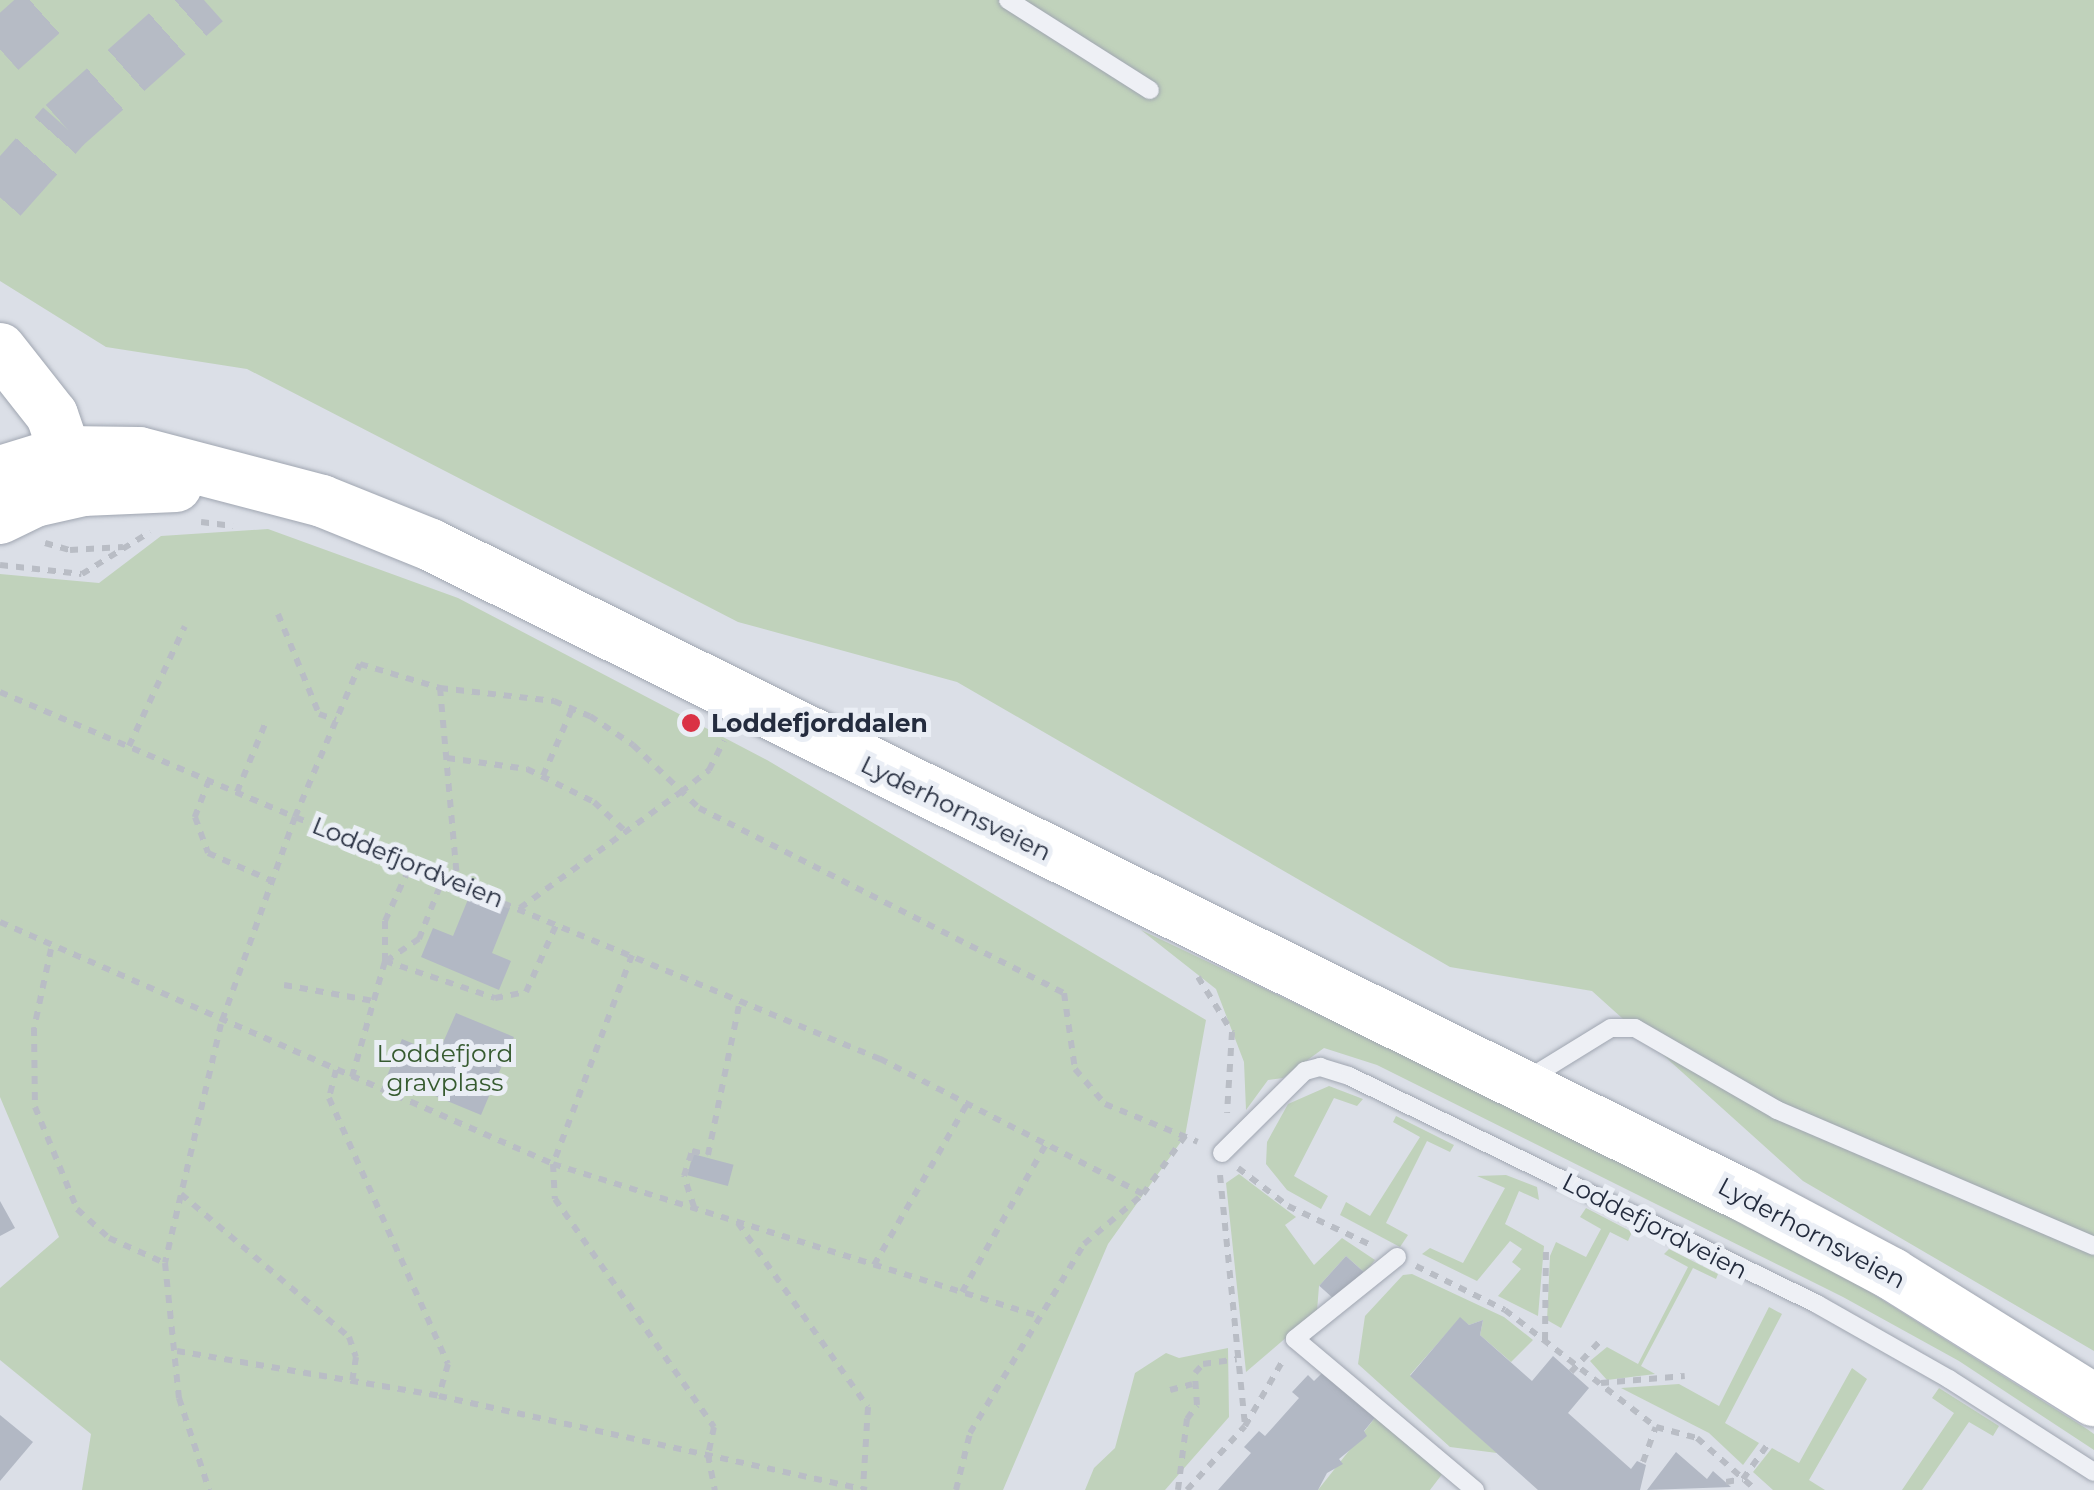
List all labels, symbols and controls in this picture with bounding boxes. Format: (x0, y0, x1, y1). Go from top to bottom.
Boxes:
place label: Loddefjorddalen (711, 708, 928, 738)
marker: Loddefjorddalen (680, 712, 702, 734)
street label: Lyderhornsveien (856, 749, 1056, 867)
street label: Loddefjordveien (308, 810, 508, 914)
park label: Loddefjord gravplass (377, 1039, 513, 1098)
street label: Loddefjordveien (1557, 1166, 1753, 1286)
street label: Lyderhornsveien (1713, 1171, 1911, 1295)

